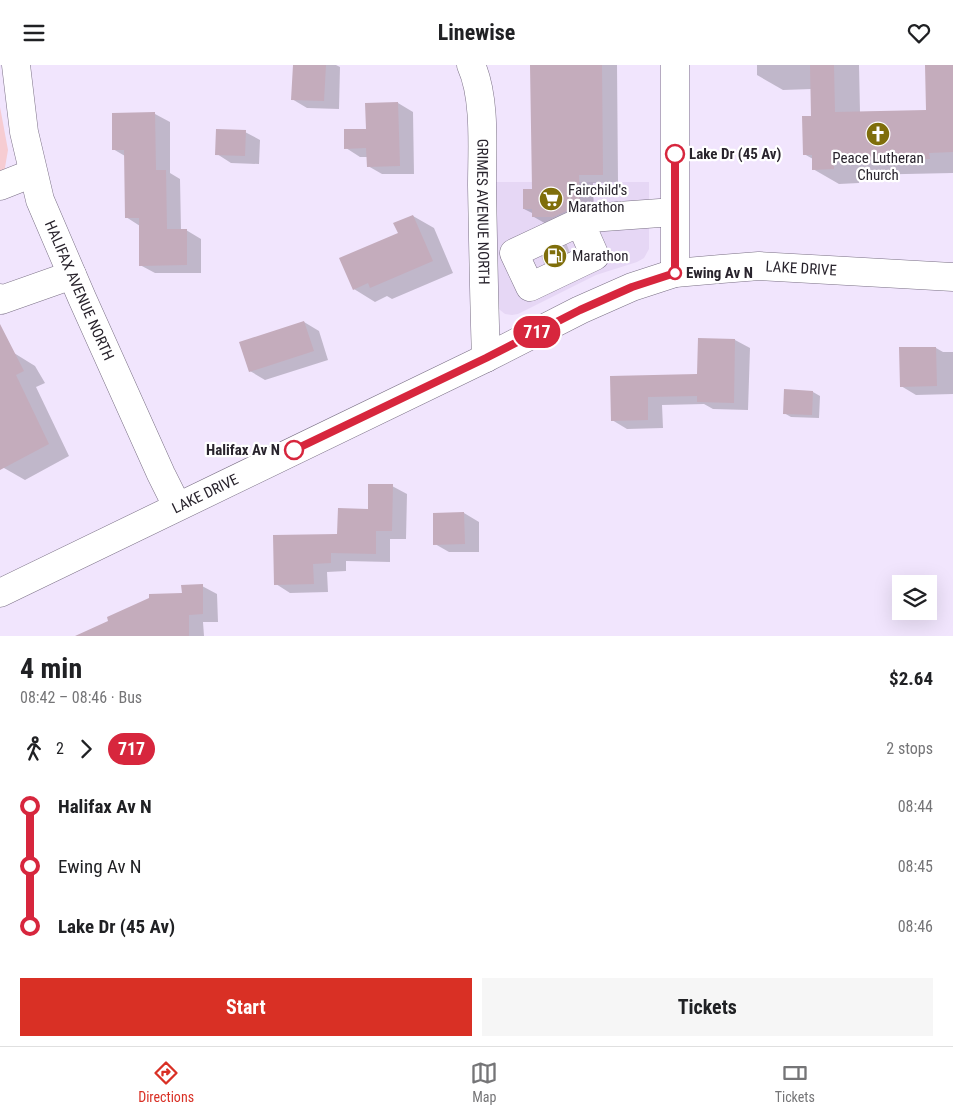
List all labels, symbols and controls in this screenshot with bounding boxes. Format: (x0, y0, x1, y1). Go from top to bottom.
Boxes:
icon: menu (20, 19, 48, 47)
icon: heart (905, 19, 933, 47)
text: Linewise (438, 20, 515, 45)
church icon: Peace Lutheran Church (865, 121, 891, 147)
street label: GRIMES AVENUE NORTH (473, 139, 493, 285)
marker: Lake Dr (45 Av) (665, 144, 685, 164)
place label: Lake Dr (45 Av) (689, 145, 782, 163)
place label: Peace Lutheran Church (832, 149, 924, 184)
place label: Fairchild's Marathon (568, 181, 628, 216)
supermarket icon: Fairchild's Marathon (538, 186, 564, 212)
street label: HALIFAX AVENUE NORTH (41, 218, 118, 363)
fuel station icon: Marathon (542, 243, 568, 269)
place label: Marathon (572, 247, 628, 265)
street label: LAKE DRIVE (765, 257, 837, 279)
place label: Ewing Av N (686, 264, 753, 282)
marker: Ewing Av N (668, 266, 682, 280)
line badge: 717 (508, 316, 566, 348)
text: 717 (523, 321, 551, 342)
marker: Halifax Av N (284, 440, 304, 460)
place label: Halifax Av N (206, 441, 280, 459)
street label: LAKE DRIVE (169, 470, 241, 517)
map controls (892, 575, 937, 620)
button: layers (892, 575, 937, 620)
text: 4 min (20, 652, 82, 685)
text: $2.64 (889, 667, 933, 690)
text: 08:42 – 08:46 · Bus (20, 688, 142, 707)
icon: walk (20, 735, 48, 763)
icon: forward (72, 735, 100, 763)
text: 717 (118, 738, 145, 759)
text: 2 (56, 739, 64, 758)
text: 2 stops (886, 739, 933, 758)
text: Halifax Av N (58, 795, 152, 818)
text: 08:44 (898, 797, 933, 816)
text: Ewing Av N (58, 855, 142, 878)
text: 08:45 (898, 857, 933, 876)
text: Lake Dr (45 Av) (58, 915, 175, 938)
text: 08:46 (898, 917, 933, 936)
button: Start (20, 978, 472, 1036)
button: Tickets (482, 978, 933, 1036)
tab: Directions (138, 1059, 194, 1105)
tab: Map (470, 1059, 498, 1105)
tab: Tickets (775, 1059, 815, 1105)

